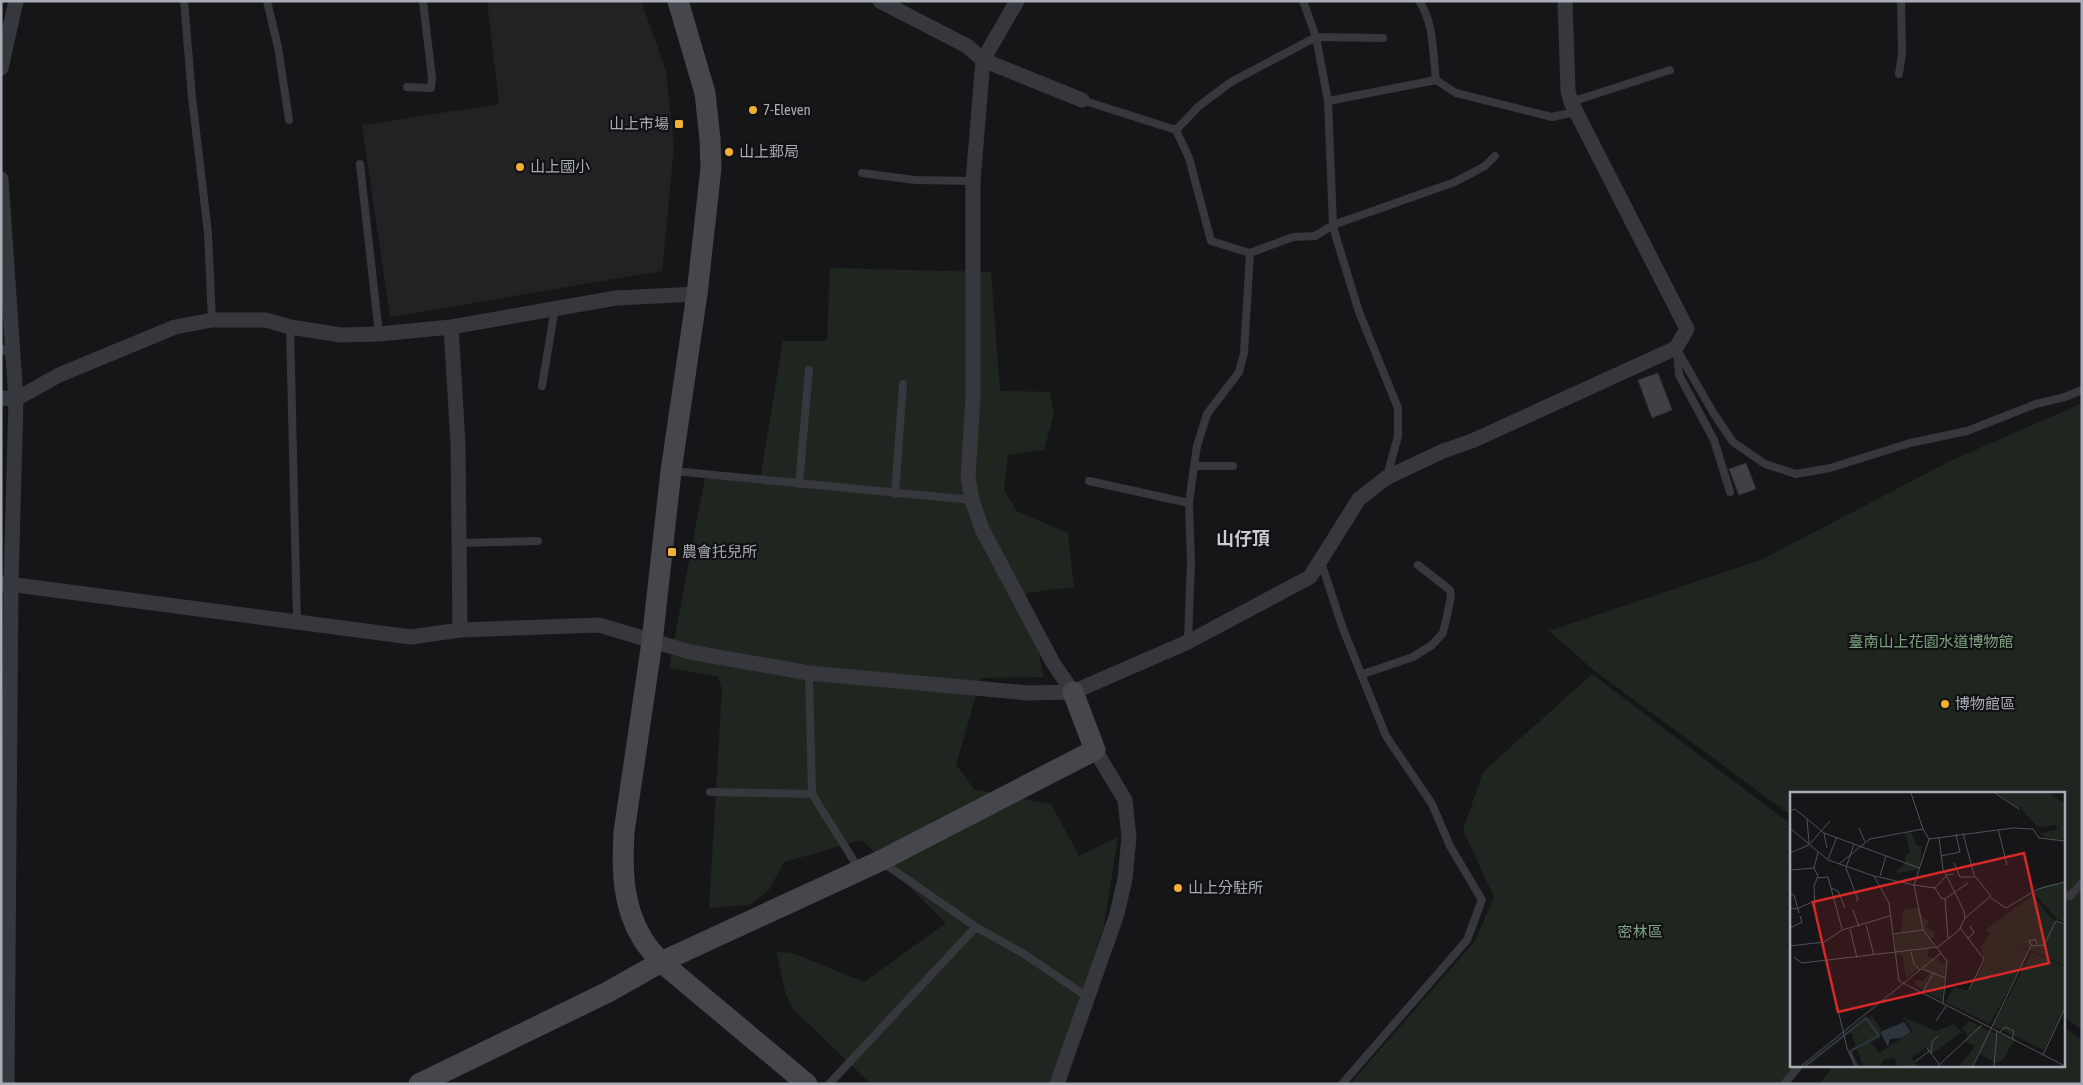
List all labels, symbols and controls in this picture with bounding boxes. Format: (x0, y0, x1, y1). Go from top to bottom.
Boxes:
place label: 7-Eleven (763, 101, 811, 118)
marker: 7-Eleven (747, 104, 759, 116)
place label: 山上市場 (609, 115, 669, 132)
marker: 山上市場 (673, 118, 685, 130)
place label: 山上郵局 (739, 143, 799, 160)
marker: 山上郵局 (723, 146, 735, 158)
place label: 山上國小 (530, 158, 590, 175)
marker: 山上國小 (514, 161, 526, 173)
district label: 山仔頂 (1216, 528, 1270, 549)
place label: 農會托兒所 (682, 543, 757, 560)
marker: 農會托兒所 (666, 546, 678, 558)
park label: 臺南山上花園水道博物館 (1848, 633, 2014, 650)
place label: 博物館區 (1955, 695, 2015, 712)
marker: 博物館區 (1939, 698, 1951, 710)
inset map (1790, 792, 2066, 1068)
place label: 山上分駐所 (1188, 879, 1263, 896)
marker: 山上分駐所 (1172, 882, 1184, 894)
park label: 密林區 (1617, 923, 1663, 940)

